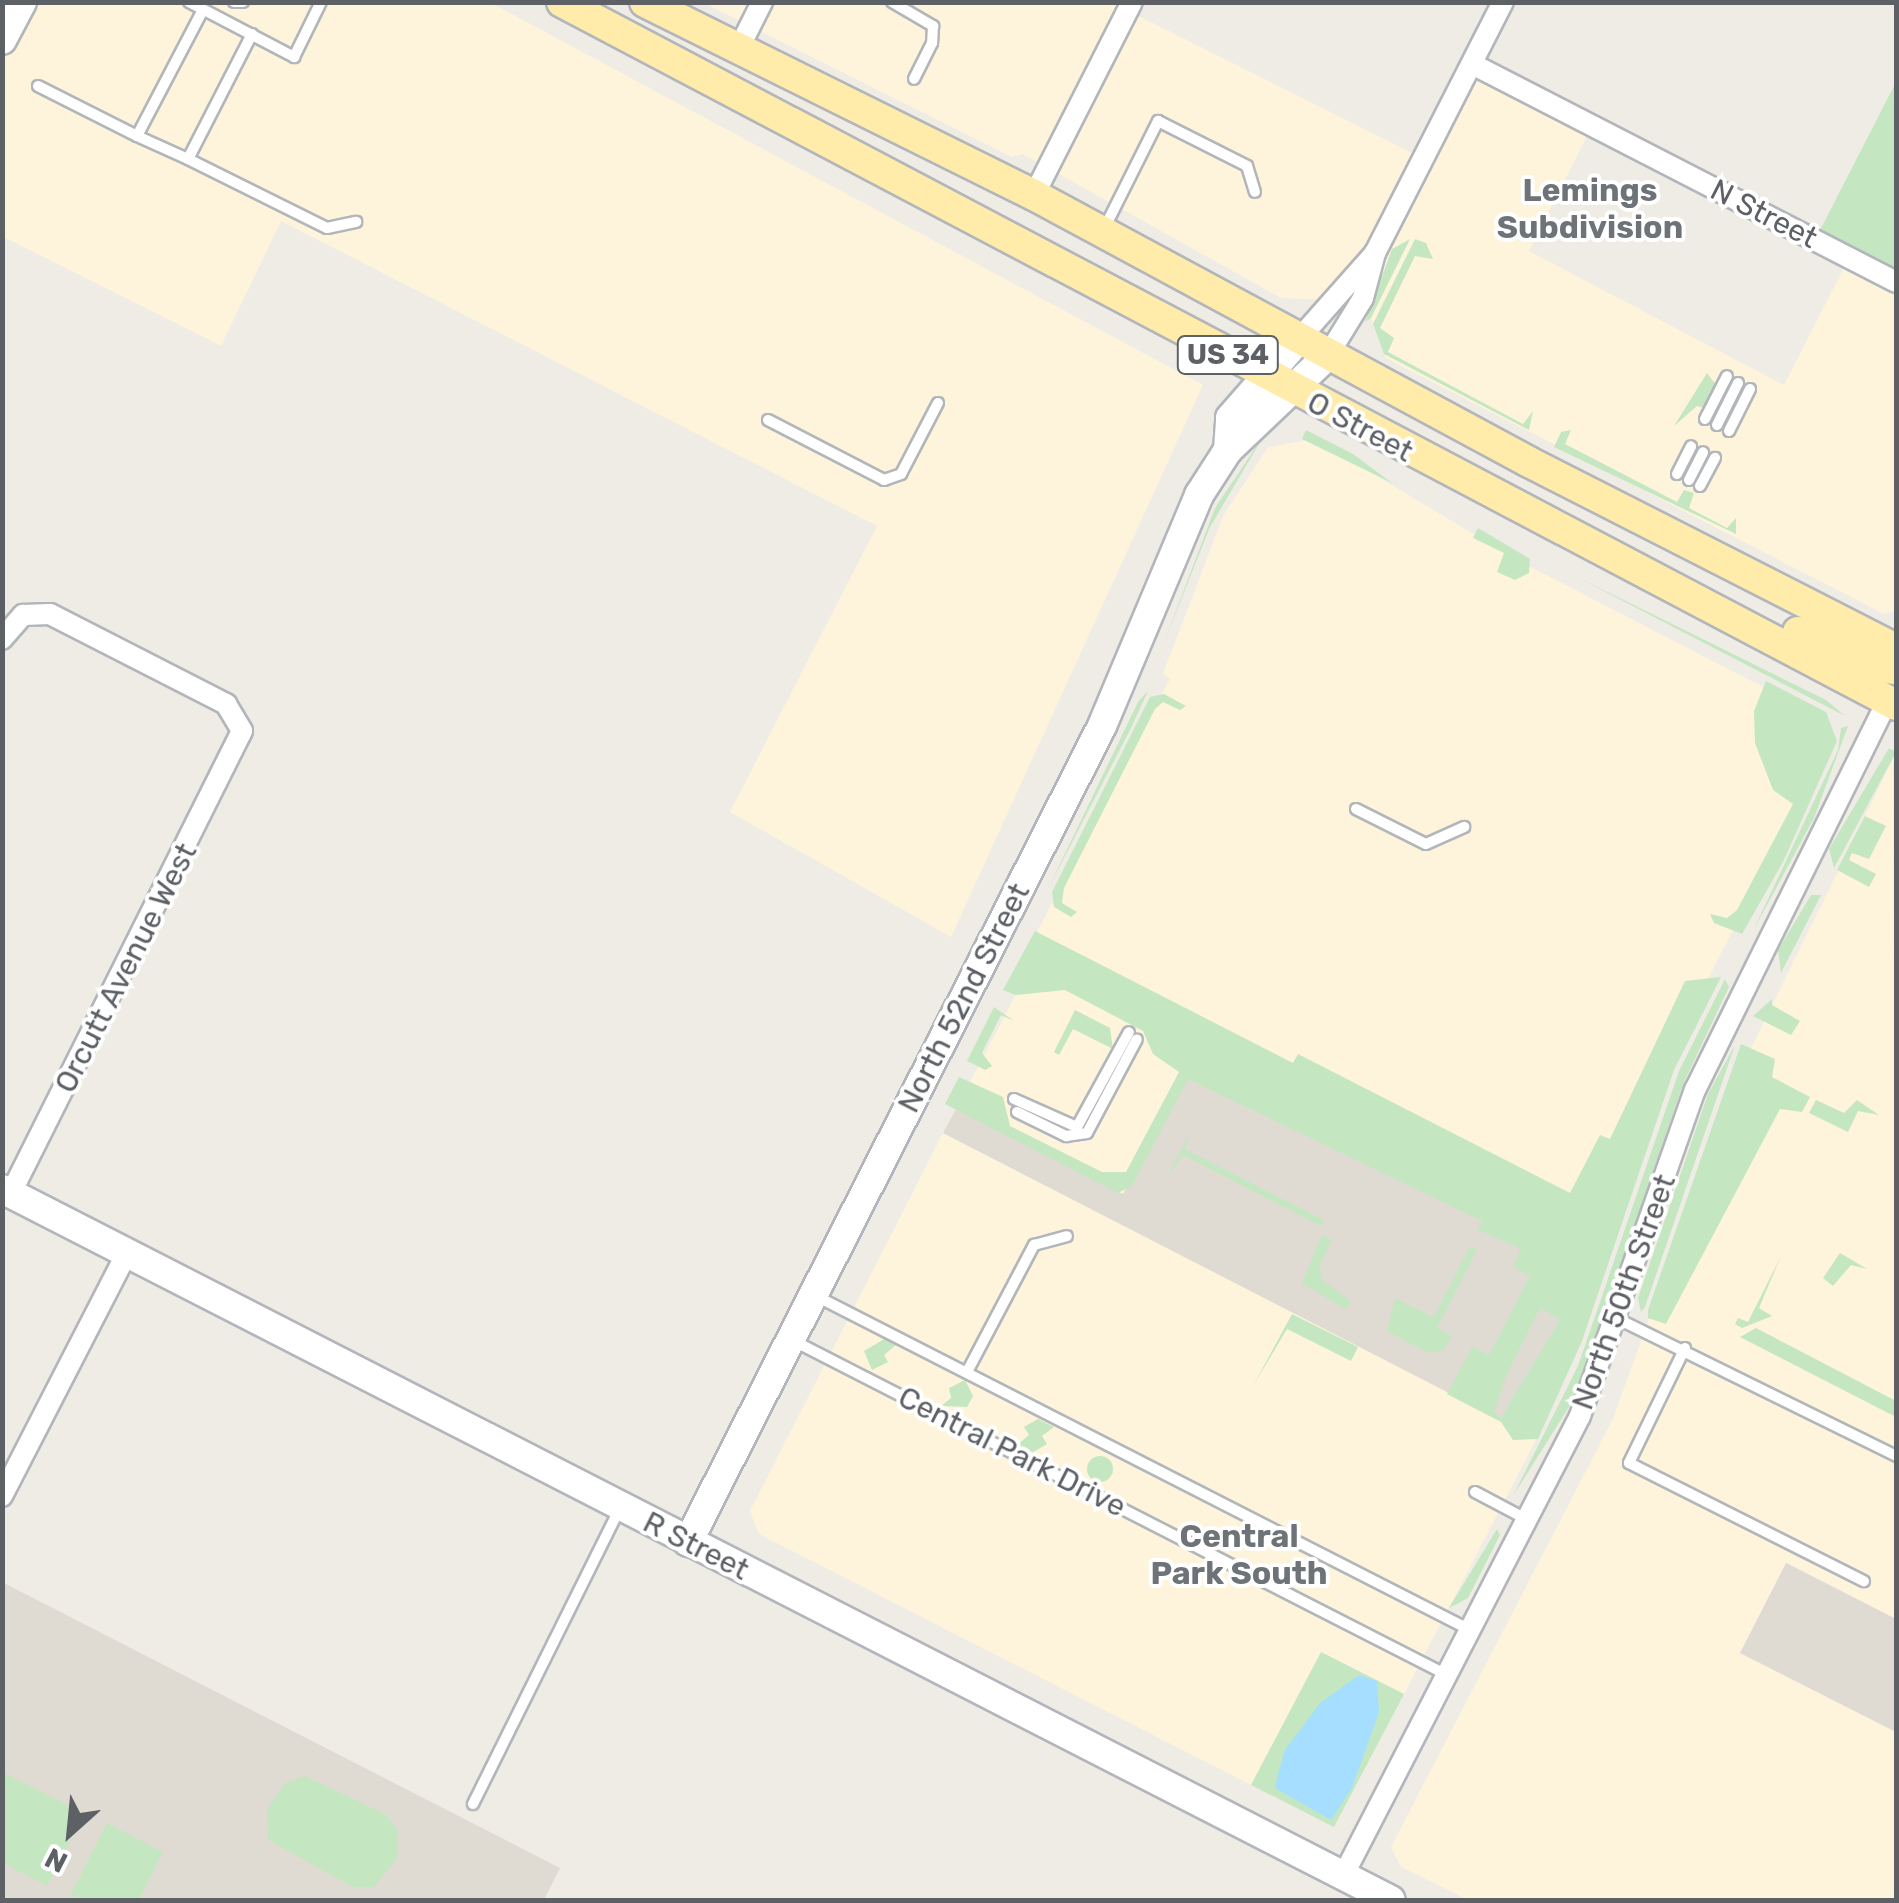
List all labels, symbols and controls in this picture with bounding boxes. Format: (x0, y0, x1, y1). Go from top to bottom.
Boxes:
district label: Lemings Subdivision (1497, 172, 1683, 247)
street label: N Street (1705, 172, 1823, 256)
road number: US 34 (1176, 332, 1280, 378)
street label: O Street (1301, 384, 1419, 470)
street label: Orcutt Avenue West (47, 837, 205, 1099)
street label: North 52nd Street (891, 877, 1037, 1119)
street label: North 50th Street (1565, 1169, 1683, 1415)
street label: Central Park Drive (892, 1379, 1132, 1525)
street label: R Street (637, 1504, 755, 1588)
district label: Central Park South (1150, 1518, 1328, 1593)
north arrow (20, 1783, 120, 1883)
text: N (40, 1841, 73, 1879)

